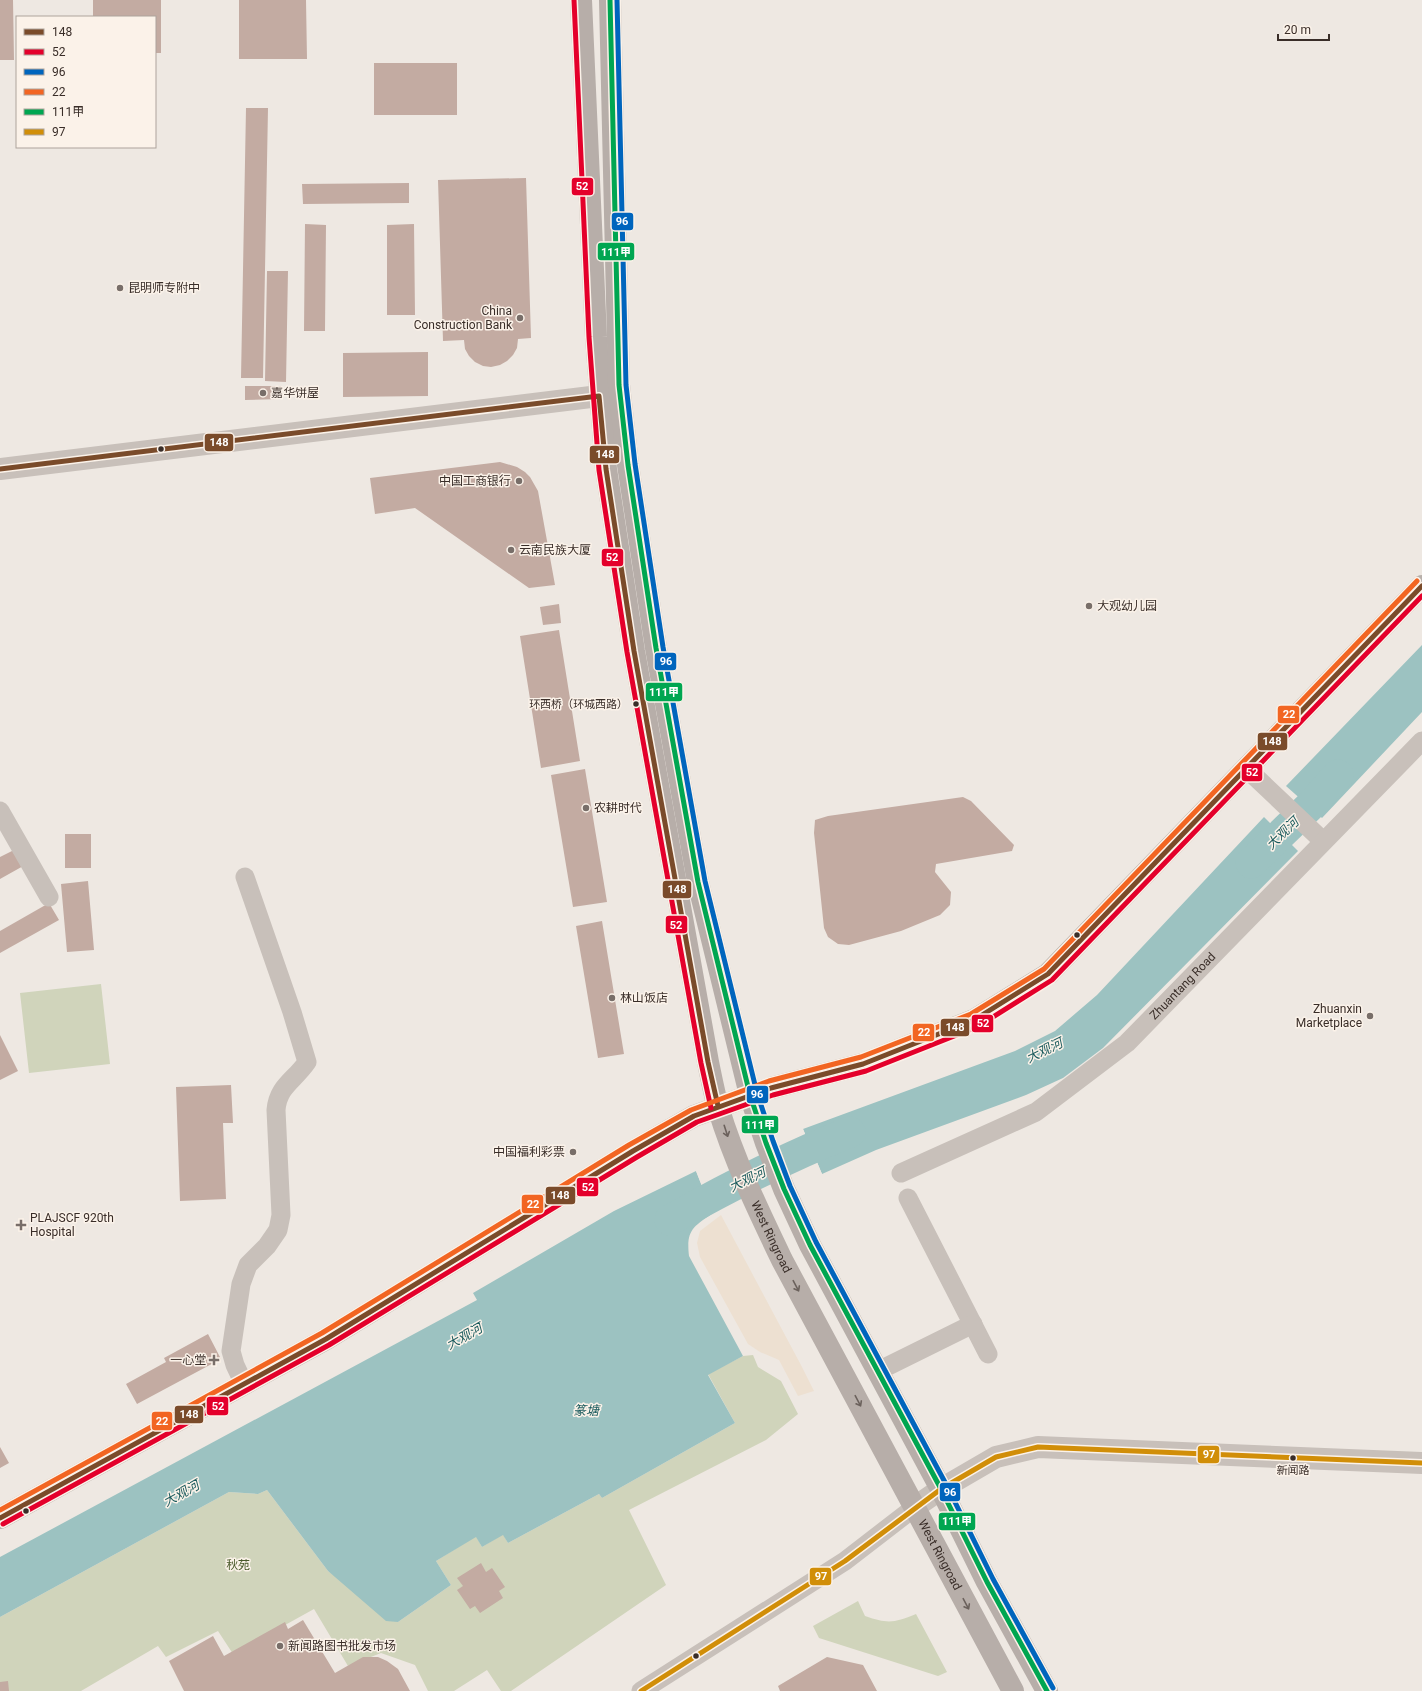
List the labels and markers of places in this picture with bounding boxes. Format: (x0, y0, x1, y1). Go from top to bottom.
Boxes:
place label: 昆明师专附中 (128, 281, 200, 295)
marker: 昆明师专附中 (115, 283, 125, 293)
place label: China Construction Bank (414, 304, 513, 332)
marker: China Construction Bank (515, 313, 525, 323)
place label: 嘉华饼屋 (271, 386, 319, 400)
marker: 嘉华饼屋 (258, 388, 268, 398)
unlabelled marker (156, 444, 166, 454)
place label: 中国工商银行 (439, 474, 511, 488)
marker: 中国工商银行 (514, 476, 524, 486)
place label: 云南民族大厦 (519, 543, 591, 557)
marker: 云南民族大厦 (506, 545, 516, 555)
place label: 大观幼儿园 (1097, 599, 1157, 613)
marker: 大观幼儿园 (1084, 601, 1094, 611)
place label: 环西桥（环城西路） (529, 698, 628, 711)
marker: 环西桥（环城西路） (631, 699, 641, 709)
place label: 农耕时代 (594, 801, 642, 815)
marker: 农耕时代 (581, 803, 591, 813)
unlabelled marker (1072, 930, 1082, 940)
place label: 林山饭店 (620, 991, 668, 1005)
marker: 林山饭店 (607, 993, 617, 1003)
place label: Zhuanxin Marketplace (1296, 1002, 1362, 1030)
marker: Zhuanxin Marketplace (1365, 1011, 1375, 1021)
place label: 中国福利彩票 (493, 1145, 565, 1159)
marker: 中国福利彩票 (568, 1147, 578, 1157)
place label: PLAJSCF 920th Hospital (30, 1211, 114, 1239)
marker: PLAJSCF 920th Hospital (15, 1219, 27, 1231)
place label: 一心堂 (170, 1353, 206, 1367)
marker: 一心堂 (209, 1355, 219, 1365)
marker: 新闻路 (1288, 1453, 1298, 1463)
place label: 新闻路 (1277, 1464, 1310, 1477)
unlabelled marker (21, 1506, 31, 1516)
place label: 新闻路图书批发市场 (288, 1639, 396, 1653)
marker: 新闻路图书批发市场 (275, 1641, 285, 1651)
unlabelled marker (691, 1651, 701, 1661)

